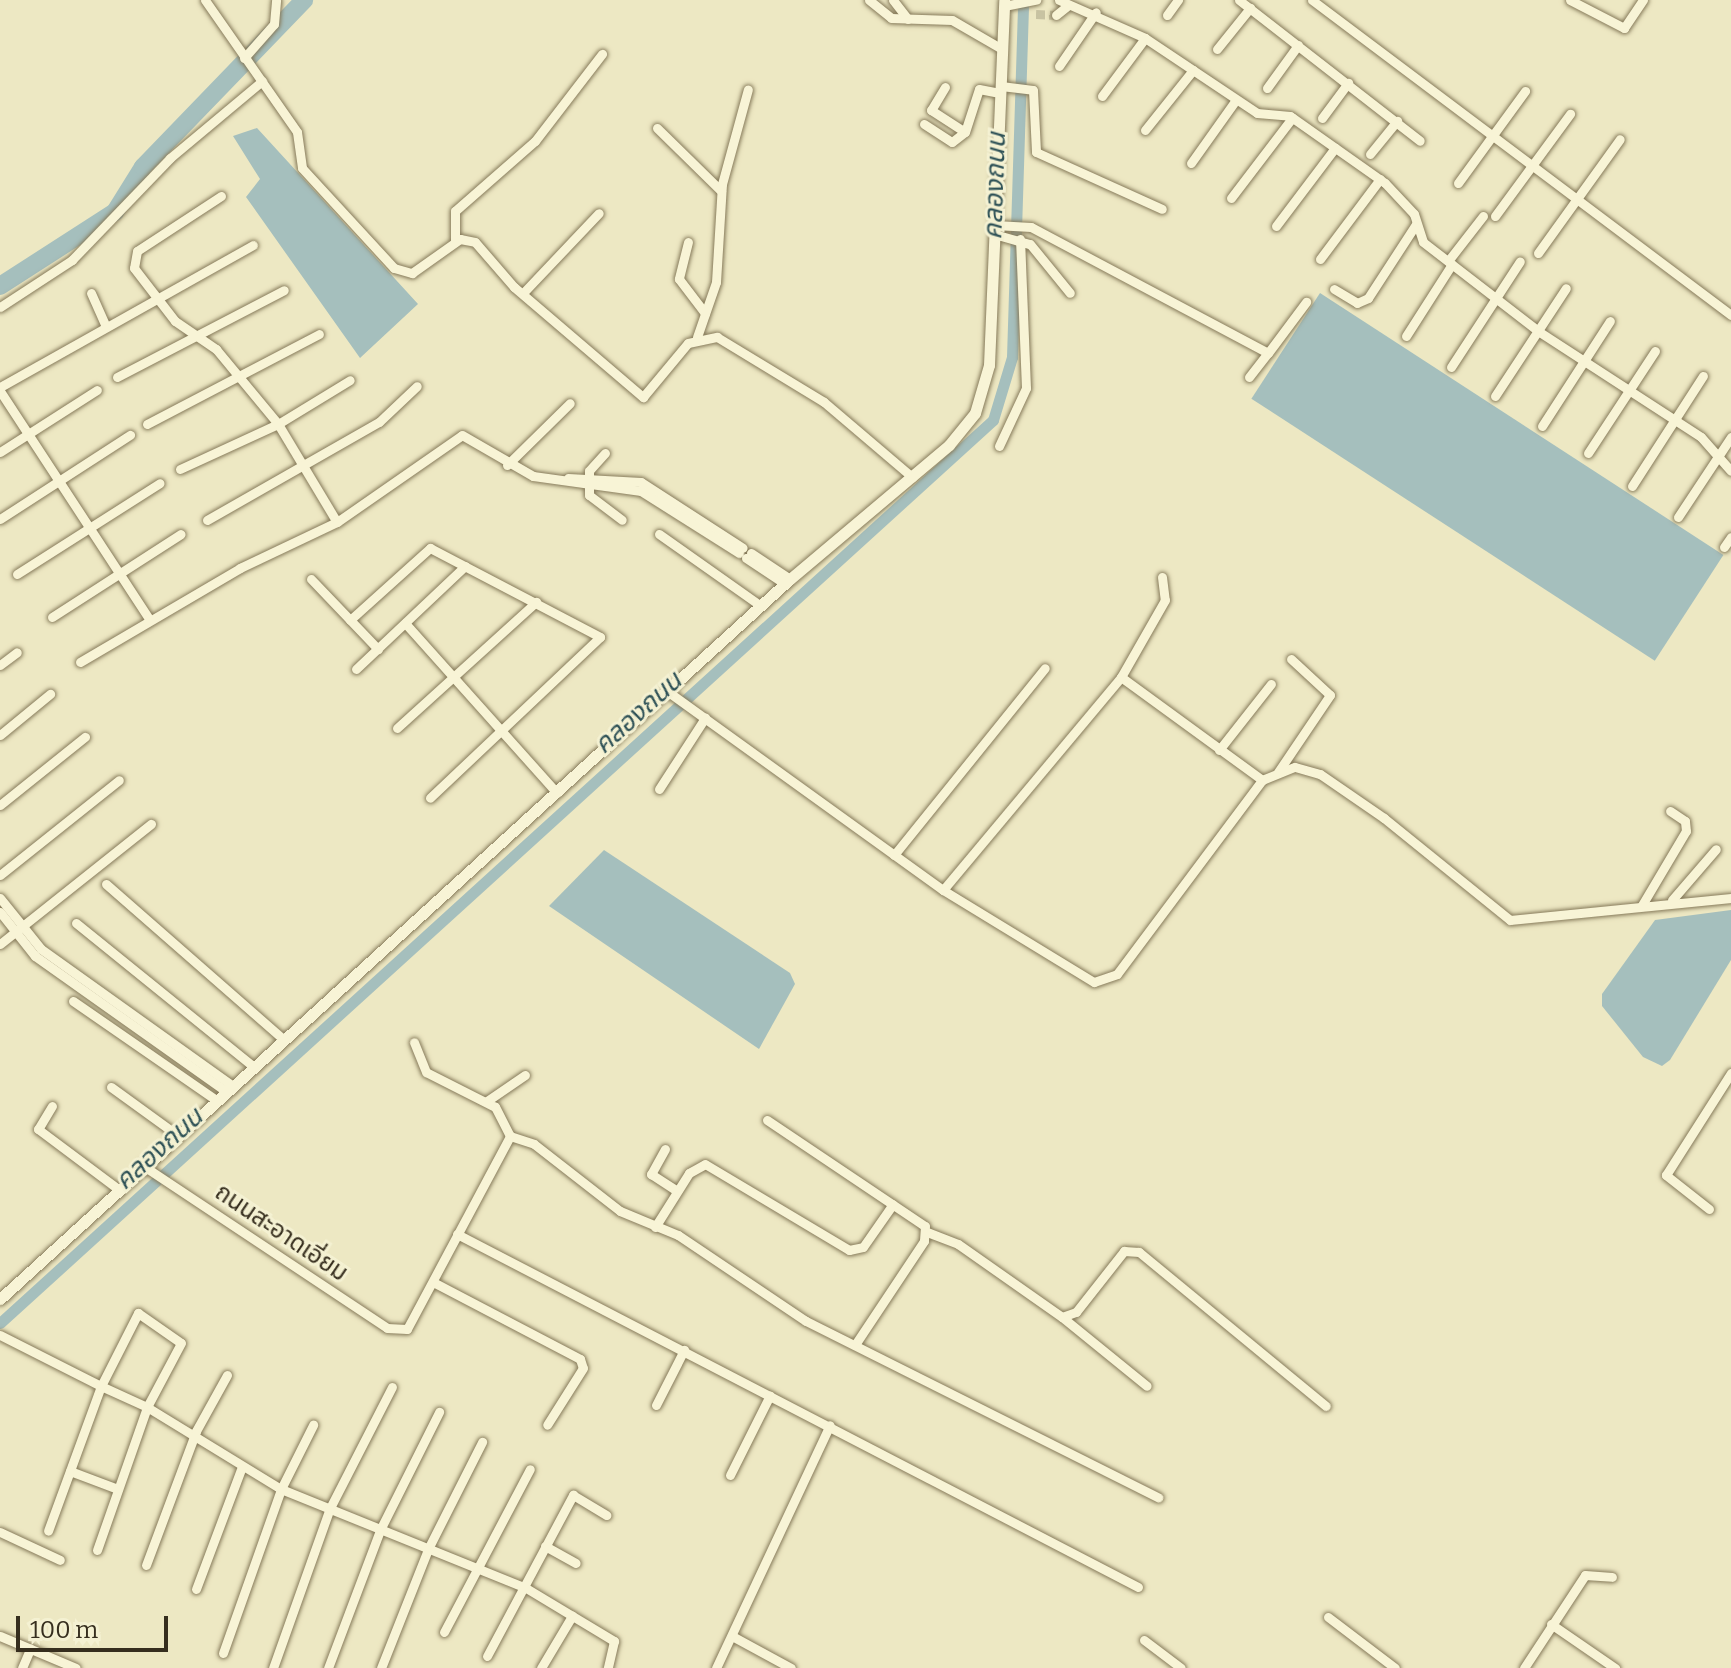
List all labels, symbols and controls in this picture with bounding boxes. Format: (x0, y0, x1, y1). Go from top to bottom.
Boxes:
water label: คลองถนน (978, 132, 1012, 240)
water label: คลองถนน (588, 666, 688, 760)
water label: คลองถนน (109, 1102, 209, 1196)
street label: ถนนสะอาดเอี่ยม (209, 1178, 353, 1288)
scale bar (20, 1600, 172, 1650)
text: 100 m (30, 1616, 98, 1644)

